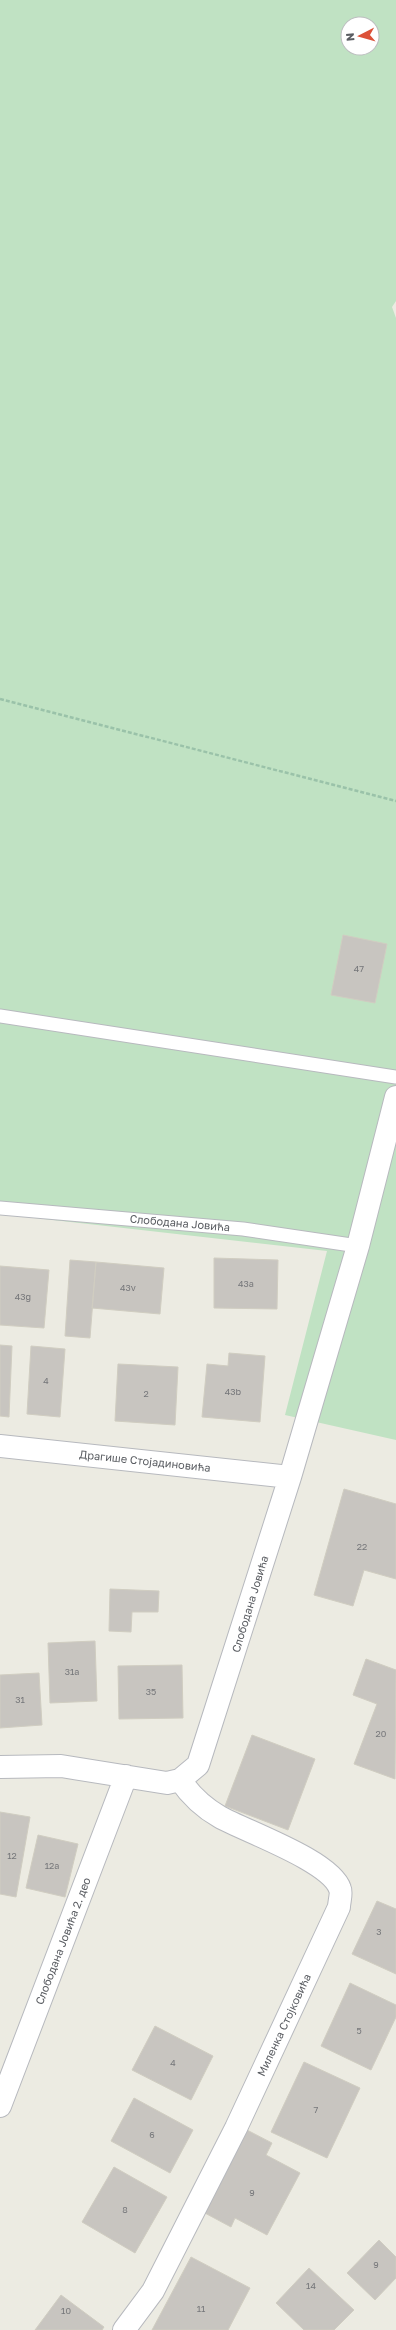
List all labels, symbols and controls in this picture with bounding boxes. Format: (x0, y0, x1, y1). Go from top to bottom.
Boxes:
north arrow (340, 16, 380, 56)
text: N (343, 32, 356, 42)
house number: 47 (354, 963, 364, 974)
street label: Слободана Јовића (129, 1212, 231, 1233)
house number: 43a (238, 1278, 254, 1289)
house number: 43v (120, 1282, 136, 1293)
house number: 43g (15, 1291, 31, 1302)
house number: 4 (43, 1375, 49, 1386)
house number: 43b (225, 1386, 242, 1397)
house number: 2 (143, 1388, 149, 1399)
street label: Драгише Стојадиновића (79, 1447, 211, 1474)
house number: 22 (357, 1541, 367, 1552)
street label: Слободана Јовића (229, 1554, 270, 1654)
house number: 31a (65, 1666, 79, 1677)
house number: 35 (146, 1686, 156, 1697)
house number: 31 (15, 1694, 25, 1705)
house number: 20 (376, 1728, 387, 1739)
house number: 12 (7, 1850, 17, 1861)
house number: 12a (45, 1860, 59, 1871)
street label: Слободана Јовића 2. део (32, 1875, 93, 2006)
house number: 3 (376, 1926, 382, 1937)
street label: Миленка Стојковића (254, 1971, 313, 2078)
house number: 5 (356, 2025, 362, 2036)
house number: 4 (170, 2057, 176, 2068)
house number: 7 (314, 2104, 319, 2115)
house number: 6 (149, 2129, 155, 2140)
house number: 9 (249, 2187, 255, 2198)
house number: 8 (122, 2204, 128, 2215)
house number: 9 (373, 2259, 379, 2270)
house number: 14 (306, 2280, 316, 2291)
house number: 11 (197, 2303, 206, 2314)
house number: 10 (61, 2305, 71, 2316)

